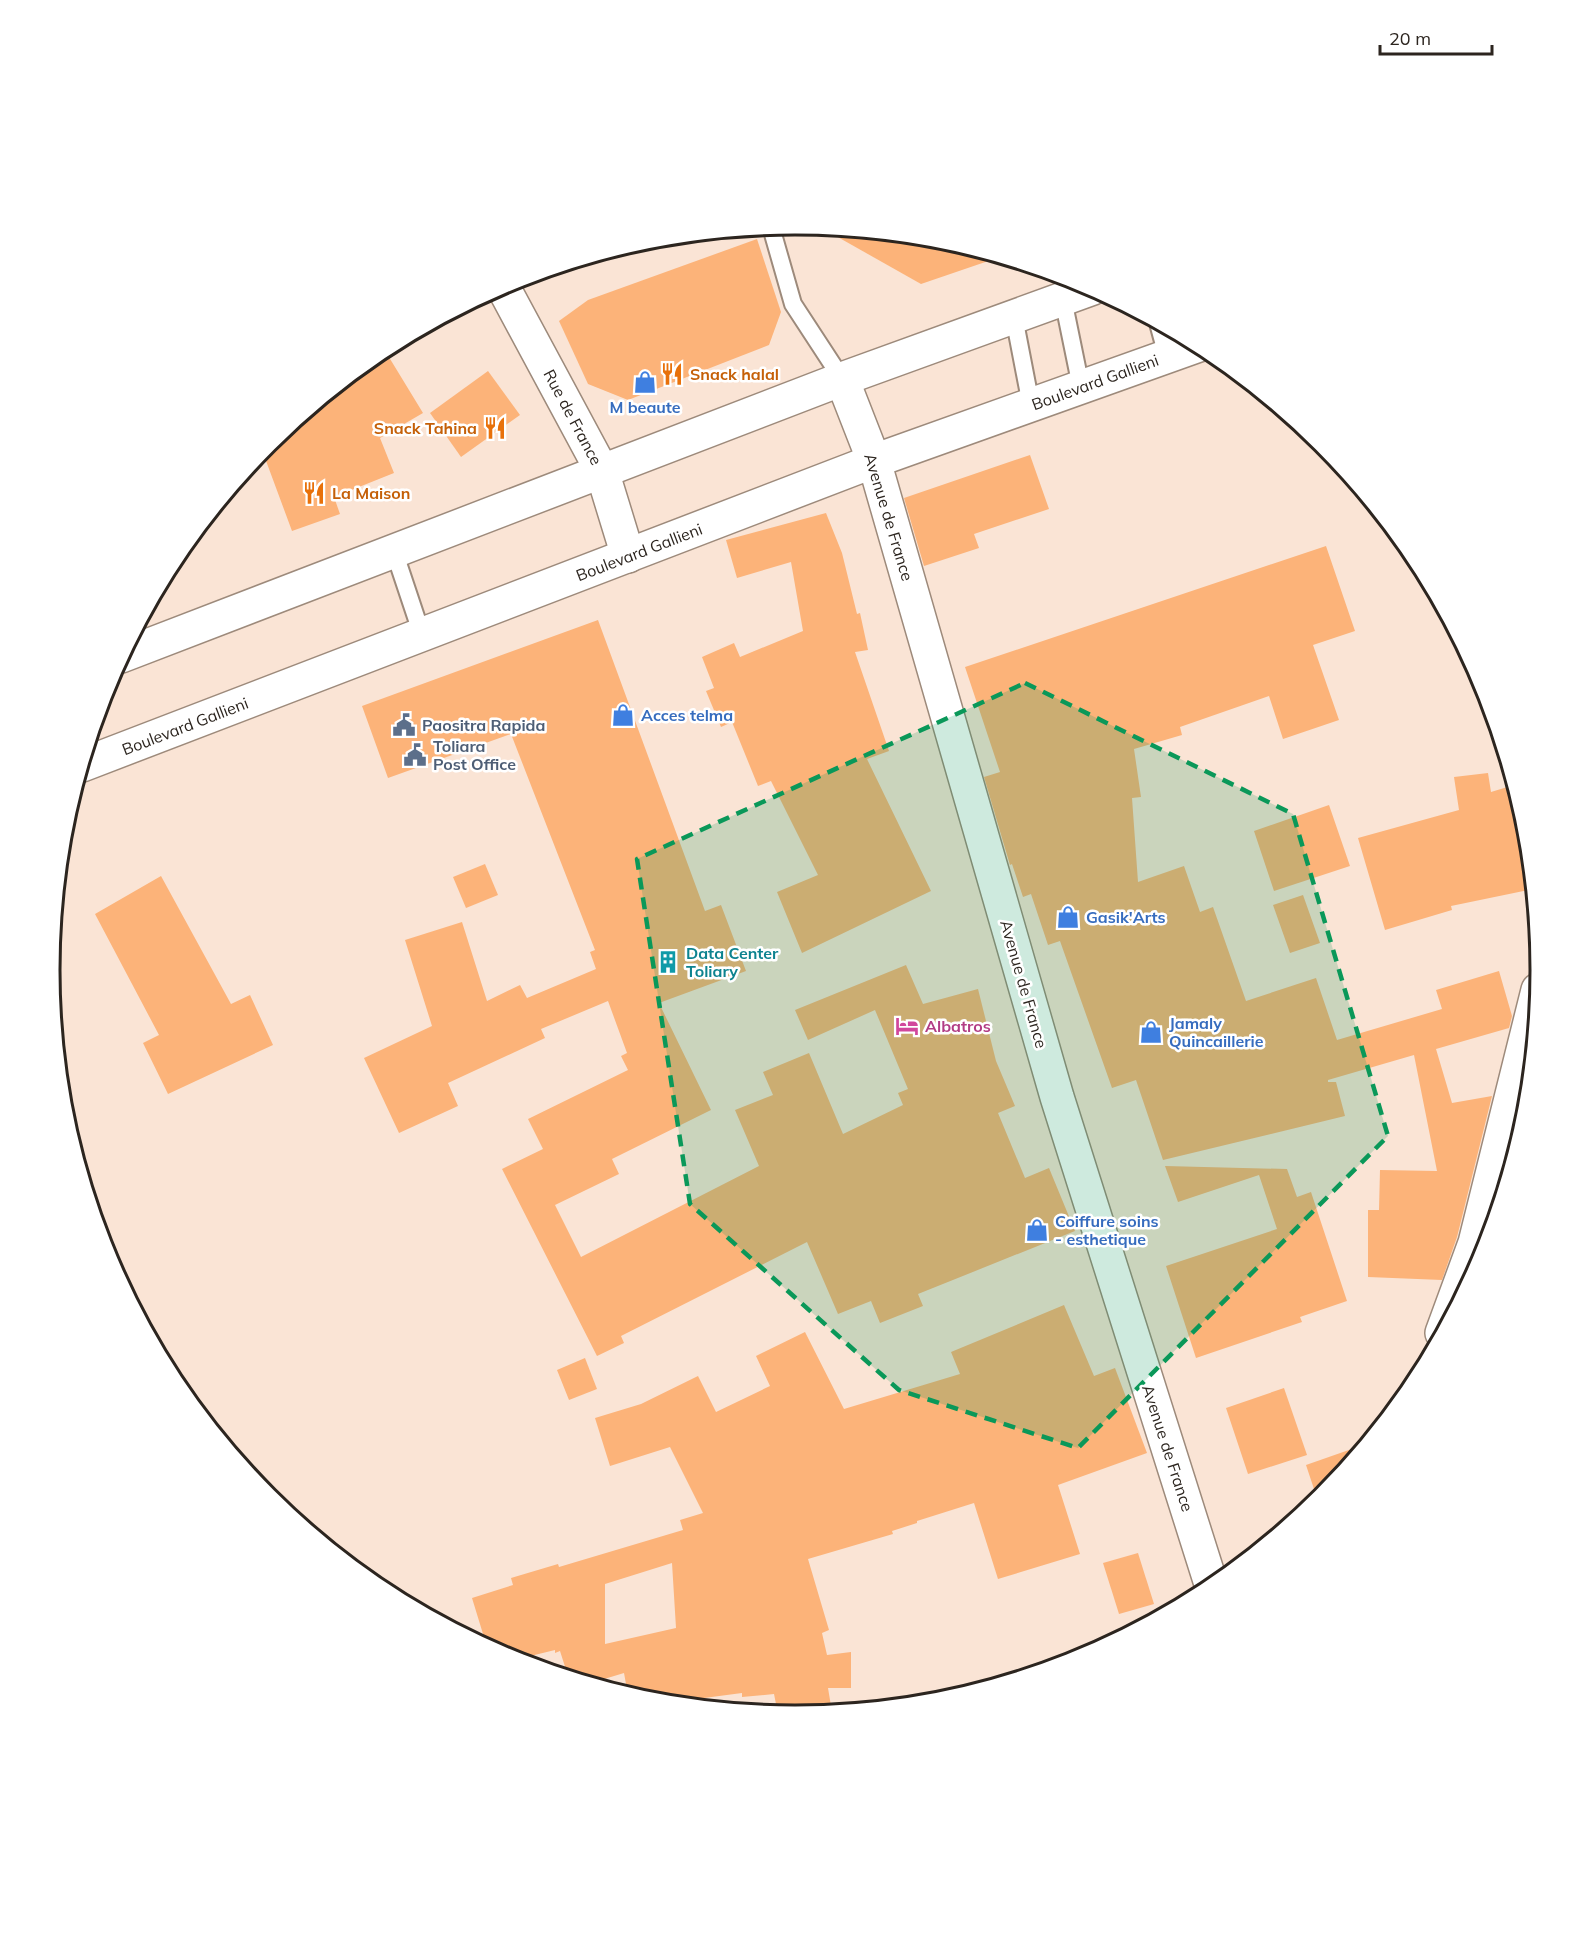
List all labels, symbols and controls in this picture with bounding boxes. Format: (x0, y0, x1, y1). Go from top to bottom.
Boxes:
scale bar (1380, 18, 1492, 56)
text: 20 m (1389, 27, 1431, 50)
street label: Boulevard Gallieni (1029, 350, 1161, 414)
restaurant icon: Snack halal (659, 361, 685, 387)
place label: Snack halal (690, 364, 779, 384)
street label: Rue de France (539, 366, 607, 468)
shop icon: M beaute (632, 369, 658, 395)
place label: M beaute (609, 397, 681, 417)
restaurant icon: Snack Tahina (482, 415, 508, 441)
place label: Snack Tahina (374, 418, 477, 438)
street label: Avenue de France (860, 451, 918, 583)
restaurant icon: La Maison (301, 480, 327, 506)
place label: La Maison (332, 483, 410, 503)
street label: Boulevard Gallieni (573, 519, 705, 585)
street label: Boulevard Gallieni (119, 693, 251, 759)
shop icon: Acces telma (610, 702, 636, 728)
place label: Acces telma (641, 705, 733, 725)
public building icon: Paositra Rapida (391, 712, 417, 738)
place label: Paositra Rapida (422, 715, 545, 735)
place label: Toliara Post Office (433, 736, 516, 774)
public building icon: Toliara Post Office (402, 742, 428, 768)
shop icon: Gasik'Arts (1055, 904, 1081, 930)
place label: Gasik'Arts (1086, 907, 1166, 927)
street label: Avenue de France (996, 918, 1052, 1050)
place label: Data Center Toliary (686, 943, 779, 981)
building icon: Data Center Toliary (655, 949, 681, 975)
hotel icon: Albatros (894, 1013, 920, 1039)
place label: Jamaly Quincaillerie (1169, 1013, 1264, 1051)
place label: Albatros (925, 1016, 991, 1036)
shop icon: Jamaly Quincaillerie (1138, 1019, 1164, 1045)
place label: Coiffure soins - esthetique (1055, 1211, 1159, 1249)
shop icon: Coiffure soins - esthetique (1024, 1217, 1050, 1243)
street label: Avenue de France (1138, 1382, 1198, 1514)

